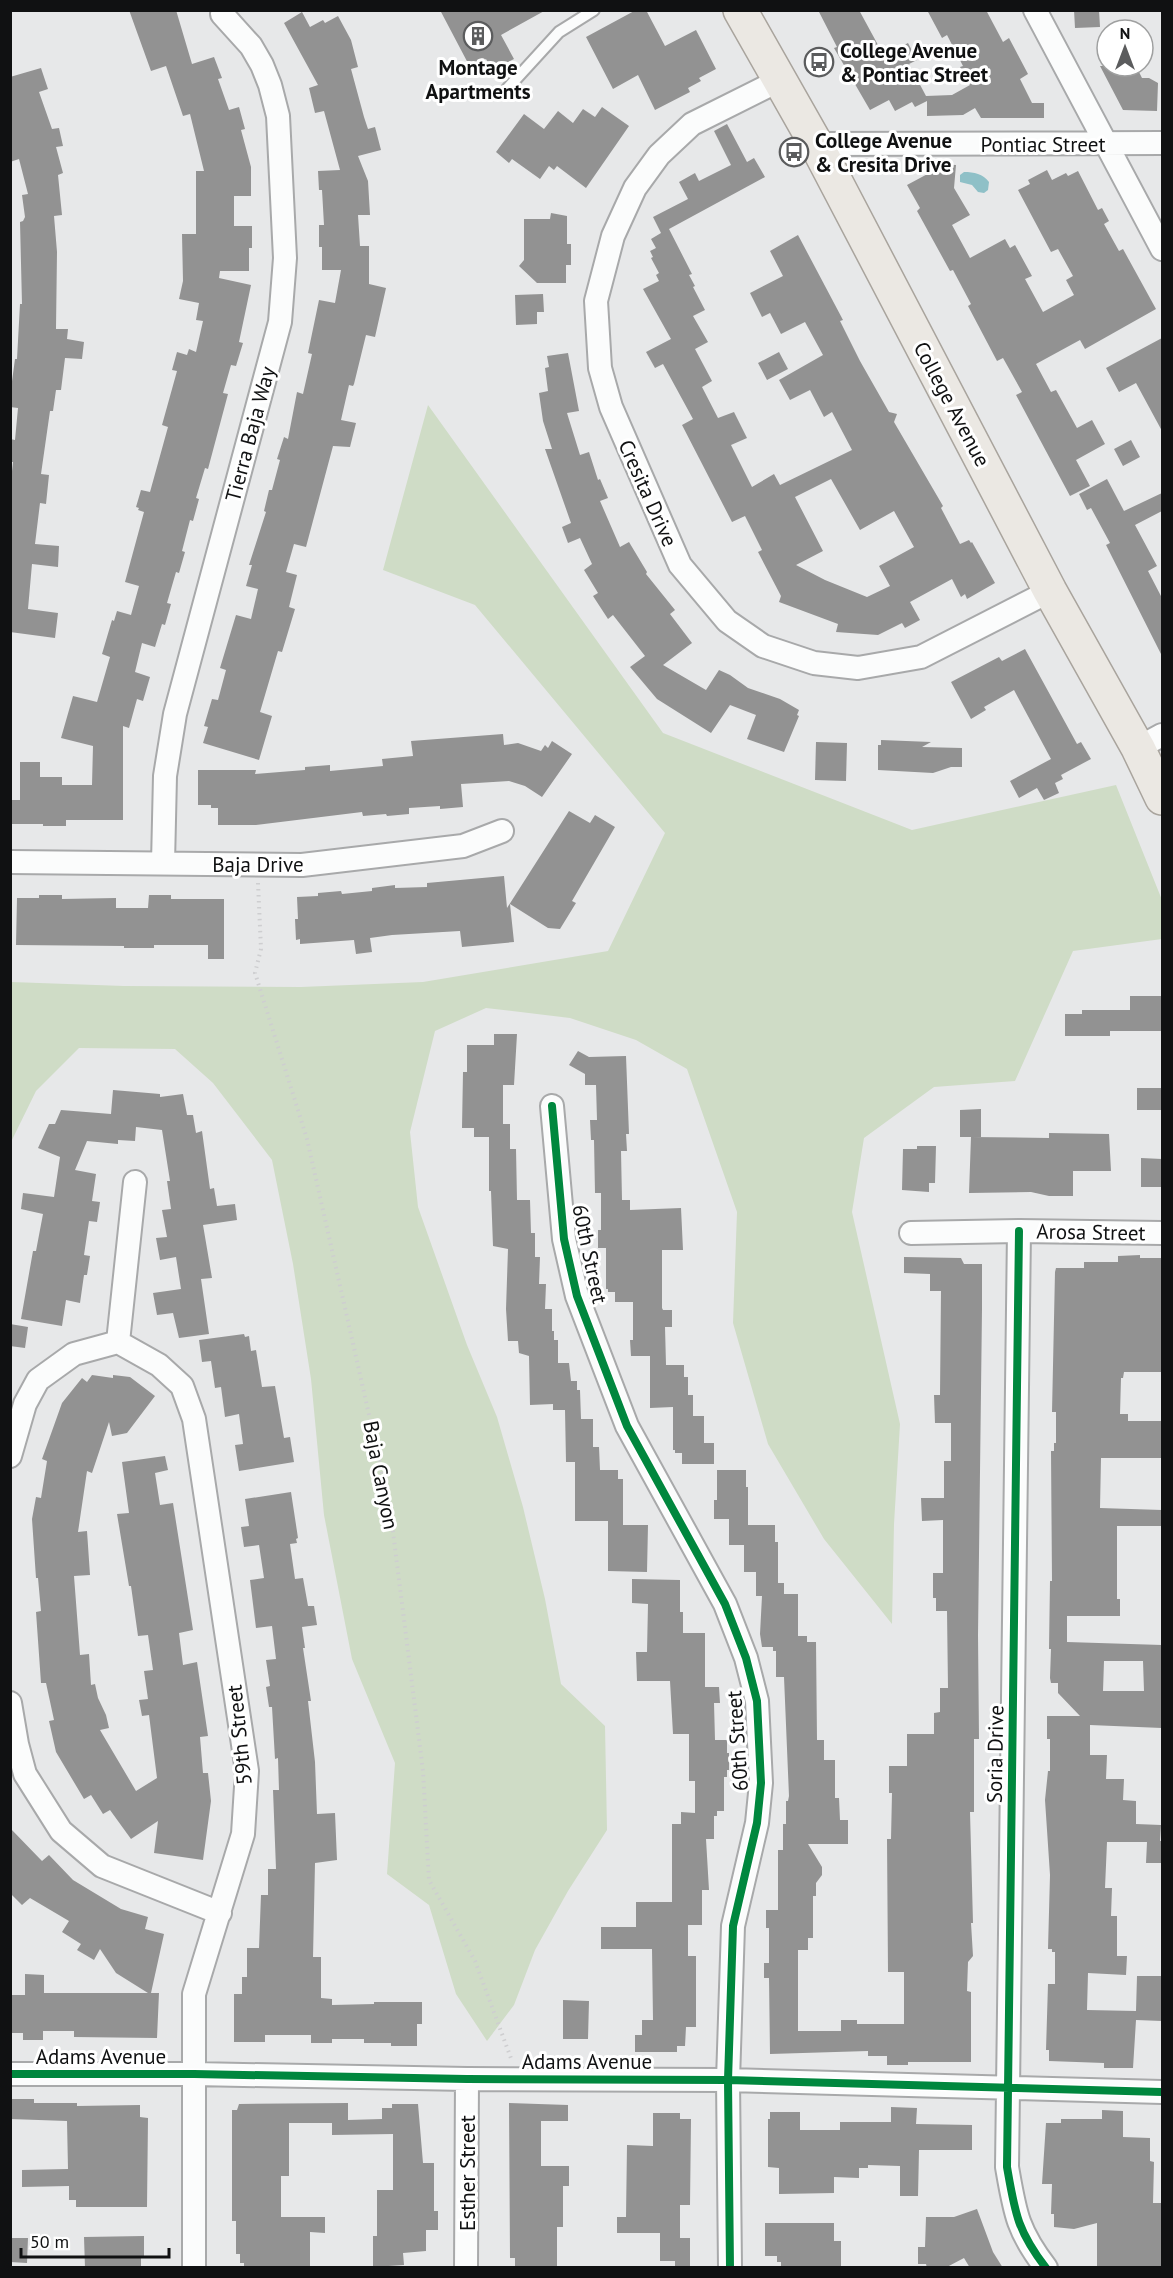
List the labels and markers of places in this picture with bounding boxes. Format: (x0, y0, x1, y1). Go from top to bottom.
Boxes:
building icon: Montage Apartments (462, 20, 494, 52)
place label: College Avenue & Pontiac Street (840, 37, 989, 88)
bus stop icon: College Avenue & Pontiac Street (803, 46, 835, 78)
place label: Montage Apartments (426, 54, 531, 105)
place label: College Avenue & Cresita Drive (815, 127, 952, 178)
bus stop icon: College Avenue & Cresita Drive (778, 136, 810, 168)

